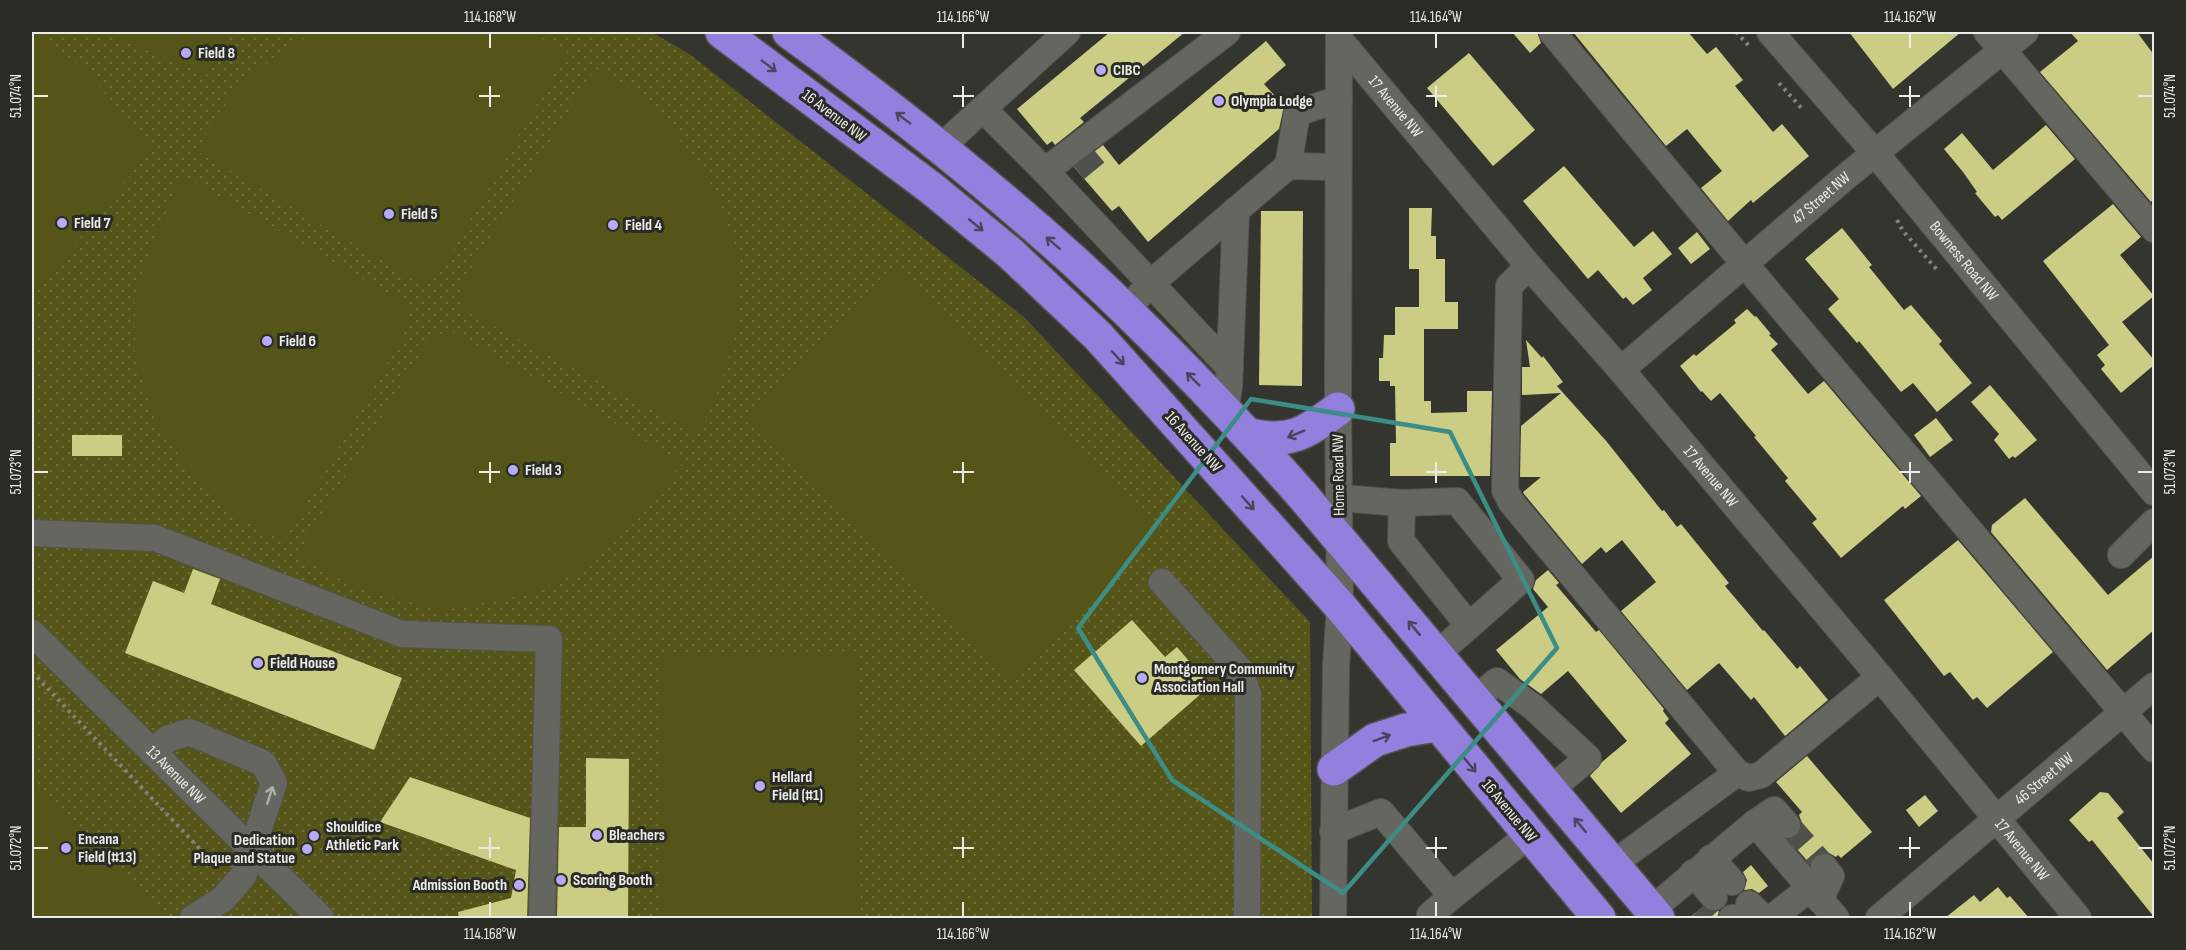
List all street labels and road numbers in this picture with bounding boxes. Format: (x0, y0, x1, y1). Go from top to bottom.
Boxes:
street label: 17 Avenue NW (1364, 72, 1427, 142)
street label: 16 Avenue NW (798, 86, 870, 147)
street label: 47 Street NW (1788, 167, 1855, 228)
street label: Bowness Road NW (1925, 217, 2003, 305)
street label: 16 Avenue NW (1161, 408, 1226, 477)
street label: Home Road NW (1329, 433, 1349, 516)
street label: 17 Avenue NW (1679, 442, 1742, 512)
street label: 13 Avenue NW (142, 742, 210, 808)
street label: 46 Street NW (2011, 748, 2078, 809)
street label: 16 Avenue NW (1477, 776, 1541, 846)
street label: 17 Avenue NW (1991, 815, 2053, 885)

